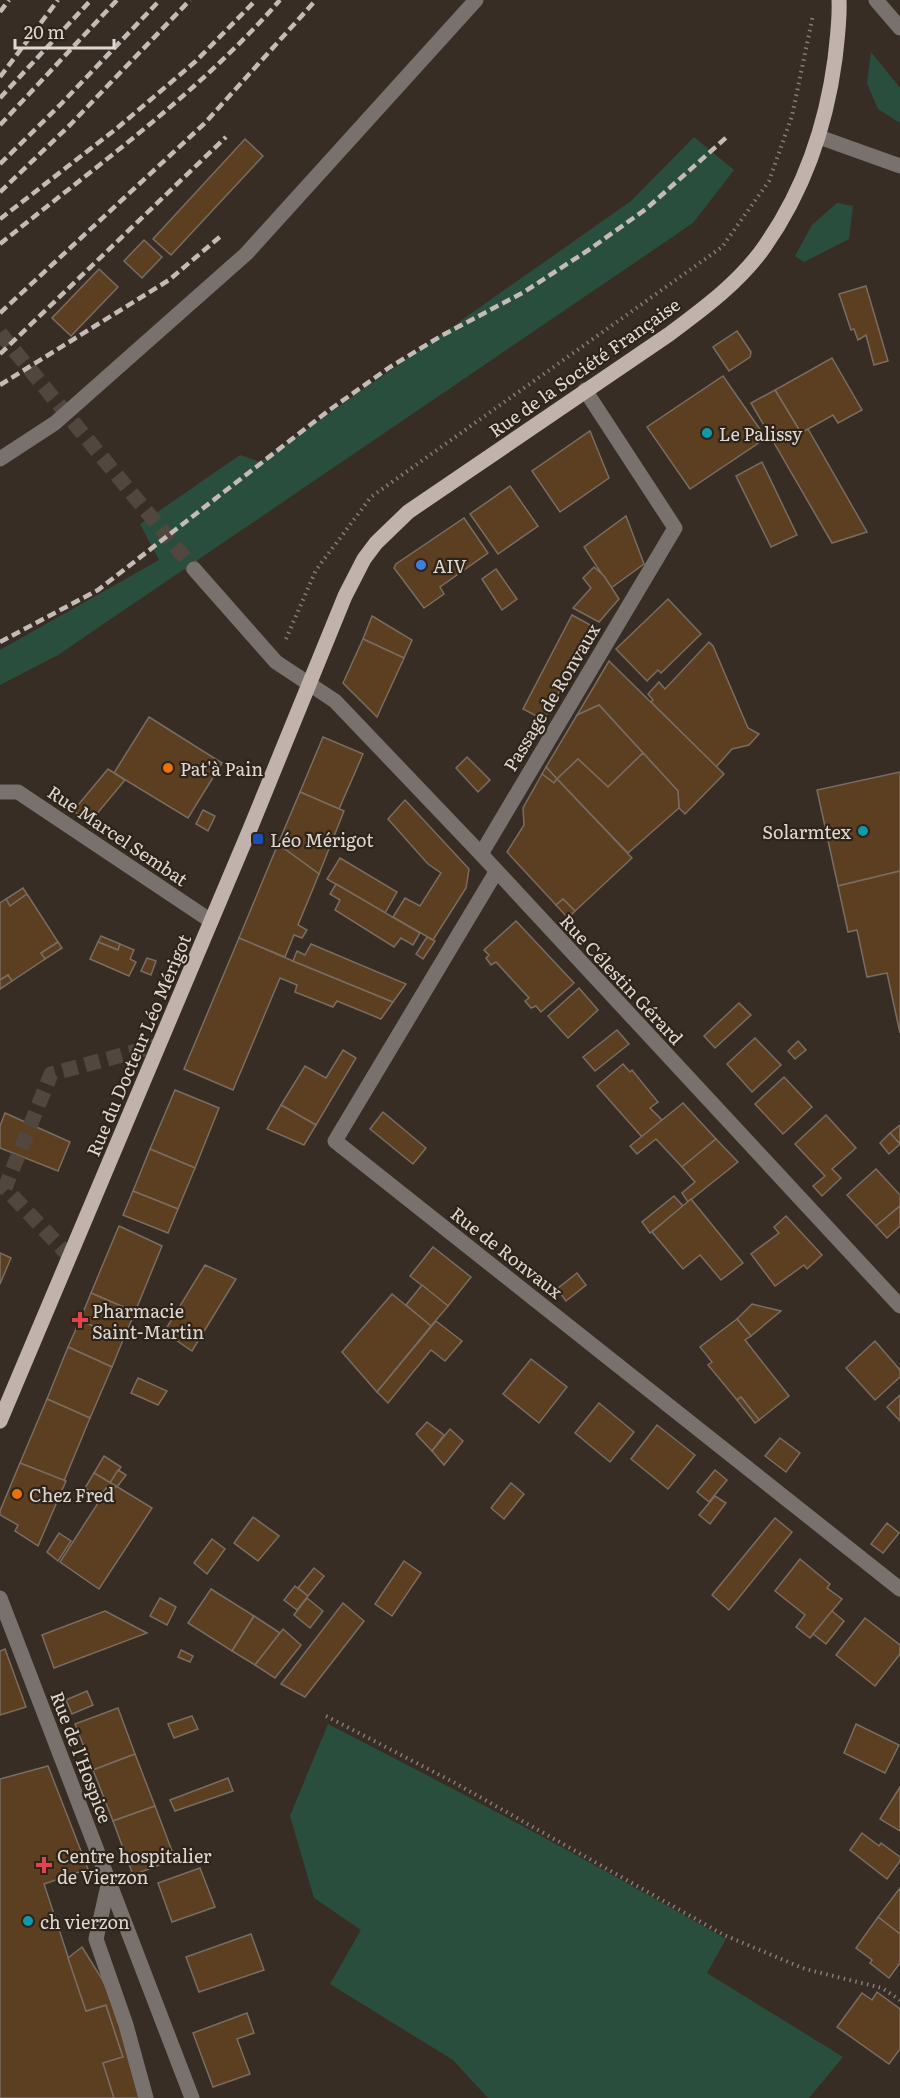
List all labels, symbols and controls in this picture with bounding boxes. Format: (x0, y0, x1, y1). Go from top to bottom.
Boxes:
scale bar (15, 12, 114, 50)
text: 20 m (24, 18, 65, 45)
street label: Rue de la Société Française (483, 291, 685, 443)
place label: Le Palissy (719, 420, 803, 447)
marker: Le Palissy (700, 426, 714, 440)
place label: AIV (433, 552, 467, 579)
marker: AIV (414, 558, 428, 572)
street label: Passage de Ronvaux (496, 617, 606, 776)
place label: Pat'à Pain (180, 755, 263, 782)
marker: Pat'à Pain (161, 761, 175, 775)
street label: Rue Marcel Sembat (42, 778, 194, 892)
place label: Solarmtex (762, 818, 852, 845)
marker: Solarmtex (856, 824, 870, 838)
place label: Léo Mérigot (270, 826, 374, 853)
marker: Léo Mérigot (251, 832, 265, 846)
street label: Rue Célestin Gérard (554, 908, 690, 1050)
street label: Rue du Docteur Léo Mérigot (79, 929, 197, 1160)
street label: Rue de Ronvaux (445, 1200, 569, 1305)
place label: Pharmacie Saint-Martin (92, 1297, 204, 1345)
marker: Pharmacie Saint-Martin (73, 1313, 87, 1327)
place label: Chez Fred (29, 1481, 114, 1508)
marker: Chez Fred (10, 1487, 24, 1501)
street label: Rue de l'Hospice (44, 1687, 120, 1827)
place label: Centre hospitalier de Vierzon (57, 1842, 212, 1890)
marker: Centre hospitalier de Vierzon (35, 1856, 53, 1874)
place label: ch vierzon (40, 1908, 130, 1935)
marker: ch vierzon (21, 1914, 35, 1928)

